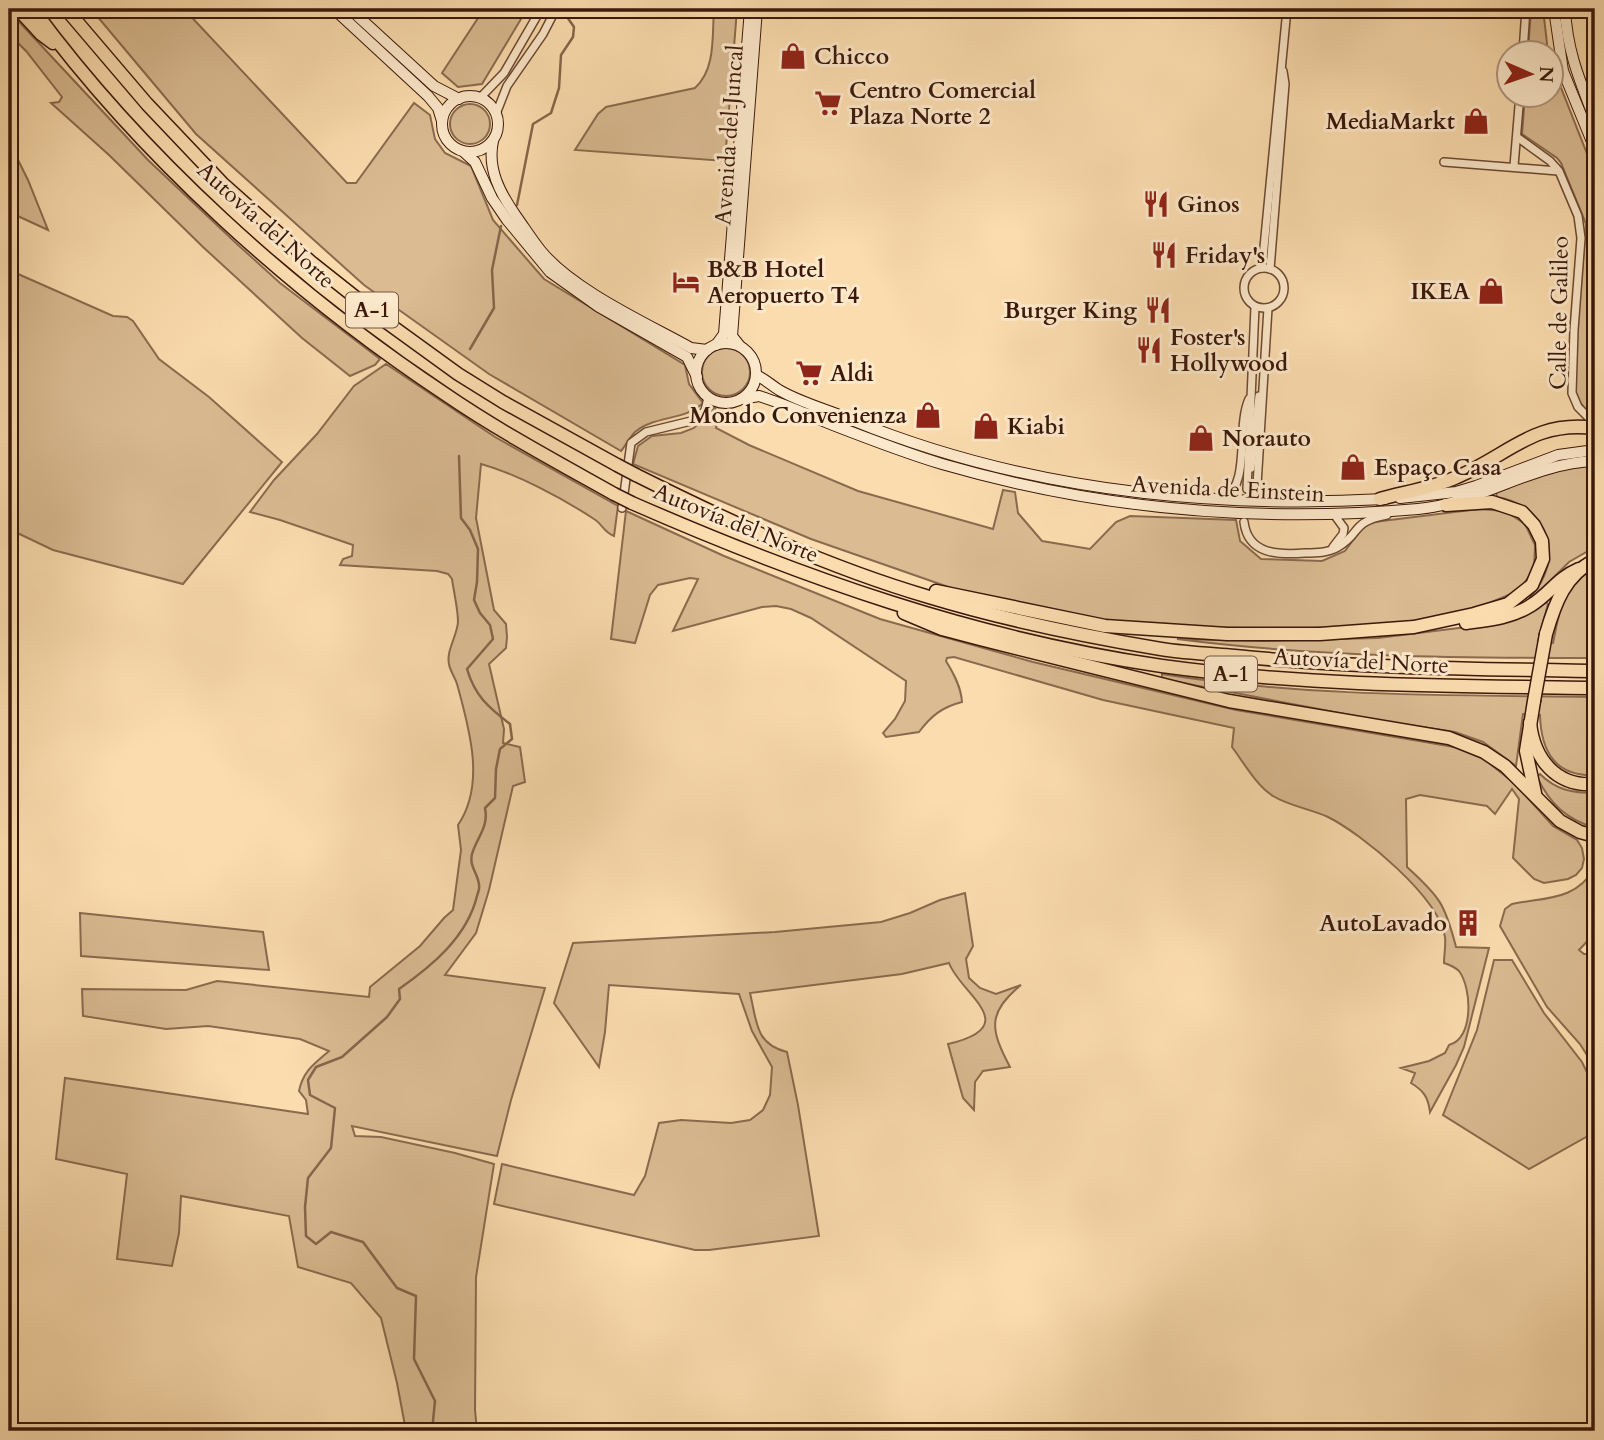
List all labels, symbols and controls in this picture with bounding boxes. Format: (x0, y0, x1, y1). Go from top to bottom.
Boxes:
north arrow (1496, 38, 1566, 108)
shop icon: Chicco (778, 41, 808, 71)
place label: Chicco (814, 41, 889, 72)
street label: Avenida del Juncal (707, 44, 751, 226)
text: N (1533, 66, 1559, 84)
place label: Centro Comercial Plaza Norte 2 (849, 75, 1036, 132)
supermarket icon: Centro Comercial Plaza Norte 2 (813, 88, 843, 118)
place label: MediaMarkt (1326, 106, 1455, 137)
shop icon: MediaMarkt (1461, 106, 1491, 136)
street label: Autovía del Norte (190, 155, 342, 295)
restaurant icon: Ginos (1141, 189, 1171, 219)
place label: Ginos (1177, 189, 1240, 220)
street label: Calle de Galileo (1542, 236, 1576, 390)
restaurant icon: Friday's (1149, 240, 1179, 270)
place label: Friday's (1185, 240, 1265, 271)
place label: B&B Hotel Aeropuerto T4 (707, 254, 859, 311)
hotel icon: B&B Hotel Aeropuerto T4 (671, 267, 701, 297)
place label: IKEA (1411, 276, 1471, 307)
shop icon: IKEA (1476, 276, 1506, 306)
road number: A-1 (346, 292, 398, 328)
place label: Burger King (1004, 295, 1137, 326)
restaurant icon: Burger King (1143, 295, 1173, 325)
place label: Foster's Hollywood (1170, 322, 1288, 379)
restaurant icon: Foster's Hollywood (1134, 335, 1164, 365)
supermarket icon: Aldi (794, 358, 824, 388)
place label: Aldi (830, 358, 874, 389)
place label: Mondo Convenienza (689, 400, 908, 431)
shop icon: Mondo Convenienza (913, 400, 943, 430)
shop icon: Kiabi (971, 411, 1001, 441)
place label: Kiabi (1007, 411, 1065, 442)
shop icon: Norauto (1186, 423, 1216, 453)
place label: Norauto (1222, 423, 1311, 454)
shop icon: Espaço Casa (1338, 452, 1368, 482)
place label: Espaço Casa (1374, 452, 1502, 483)
street label: Avenida de Einstein (1130, 468, 1326, 510)
street label: Autovía del Norte (649, 476, 823, 570)
street label: Autovía del Norte (1272, 641, 1450, 681)
road number: A-1 (1205, 656, 1257, 692)
place label: AutoLavado (1319, 908, 1447, 939)
building icon: AutoLavado (1453, 908, 1483, 938)

